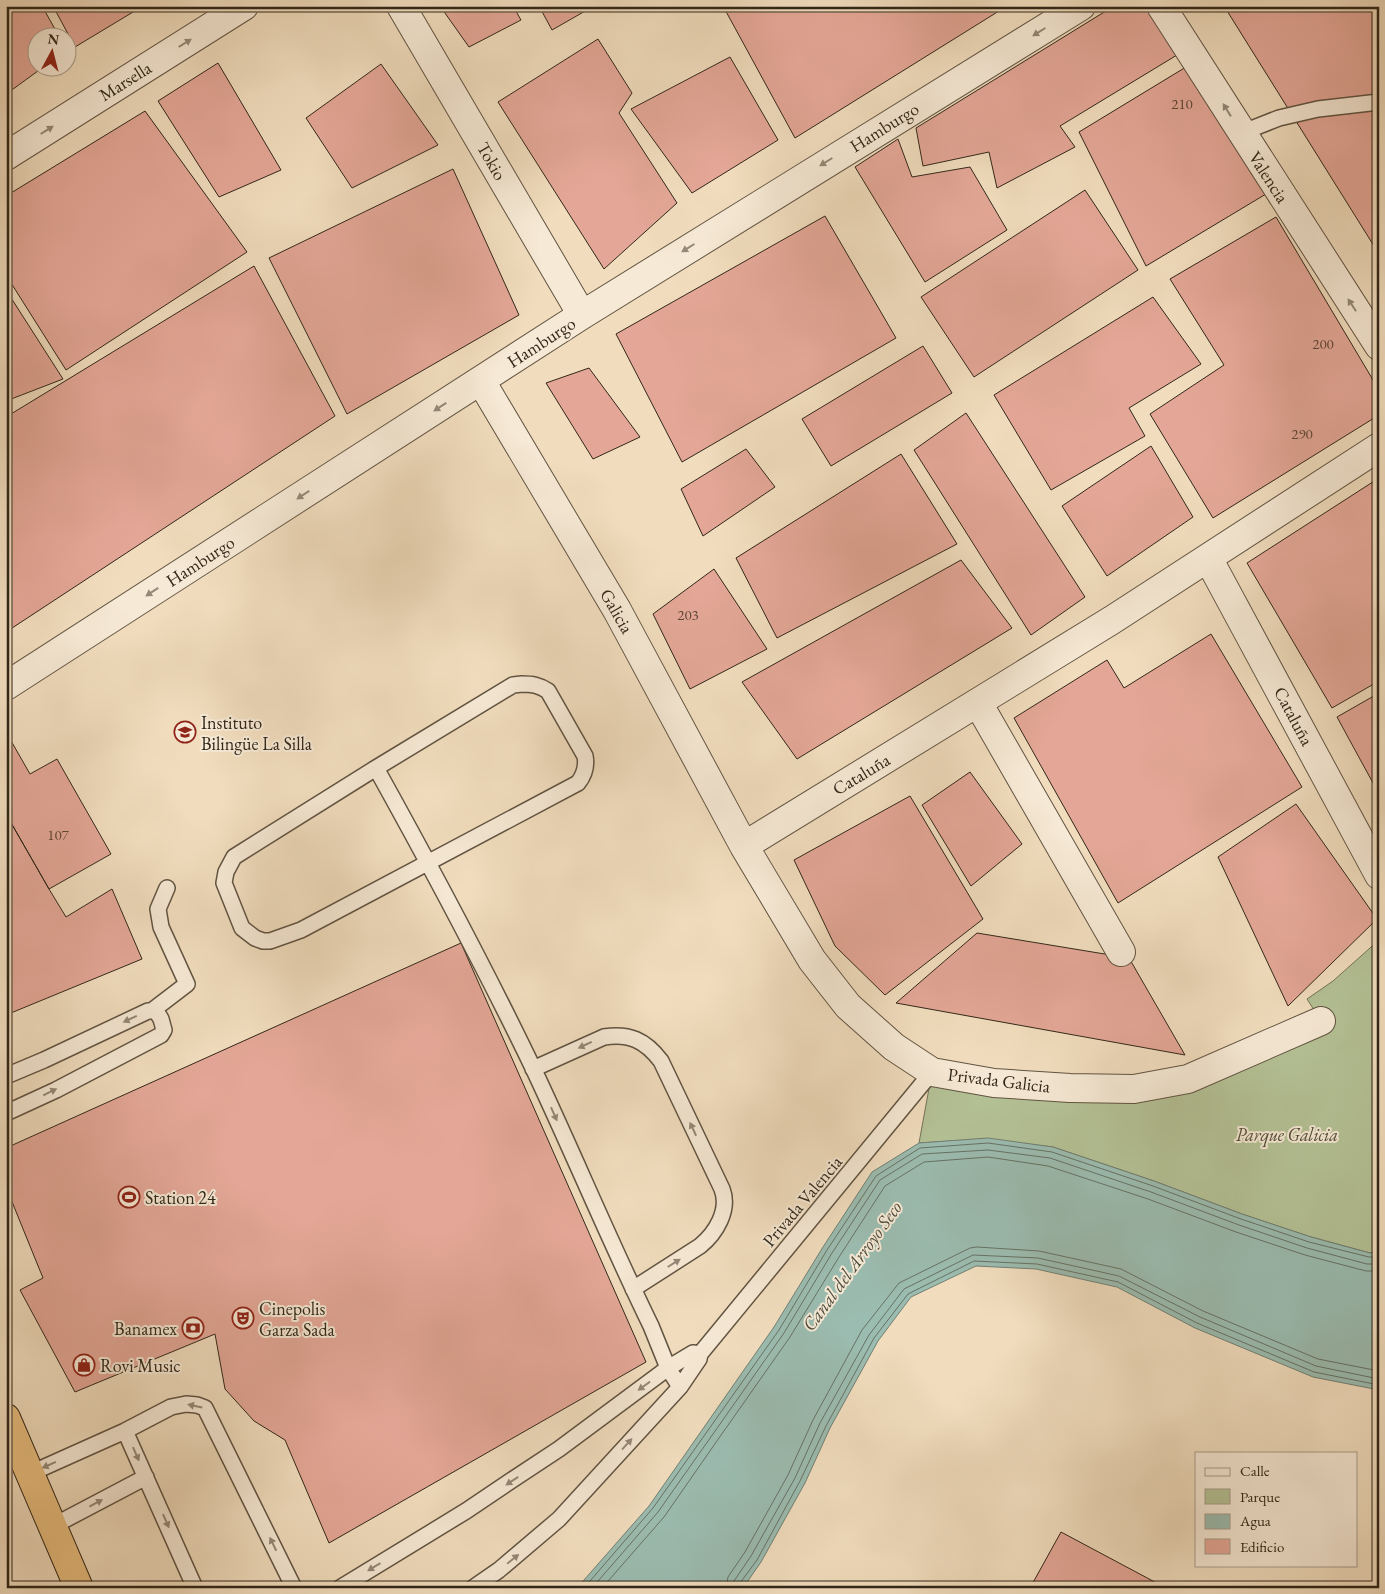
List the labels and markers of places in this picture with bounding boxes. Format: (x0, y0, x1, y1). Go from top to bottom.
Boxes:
place label: Instituto Bilingüe La Silla (201, 711, 313, 755)
school or university icon: Instituto Bilingüe La Silla (173, 720, 197, 744)
sports icon: Station 24 (117, 1185, 141, 1209)
place label: Station 24 (145, 1186, 216, 1209)
place label: Cinepolis Garza Sada (259, 1297, 336, 1341)
theatre icon: Cinepolis Garza Sada (231, 1306, 255, 1330)
bank icon: Banamex (181, 1316, 205, 1340)
place label: Banamex (114, 1317, 177, 1340)
shop icon: Rovi Music (72, 1353, 96, 1377)
place label: Rovi Music (100, 1354, 181, 1377)

